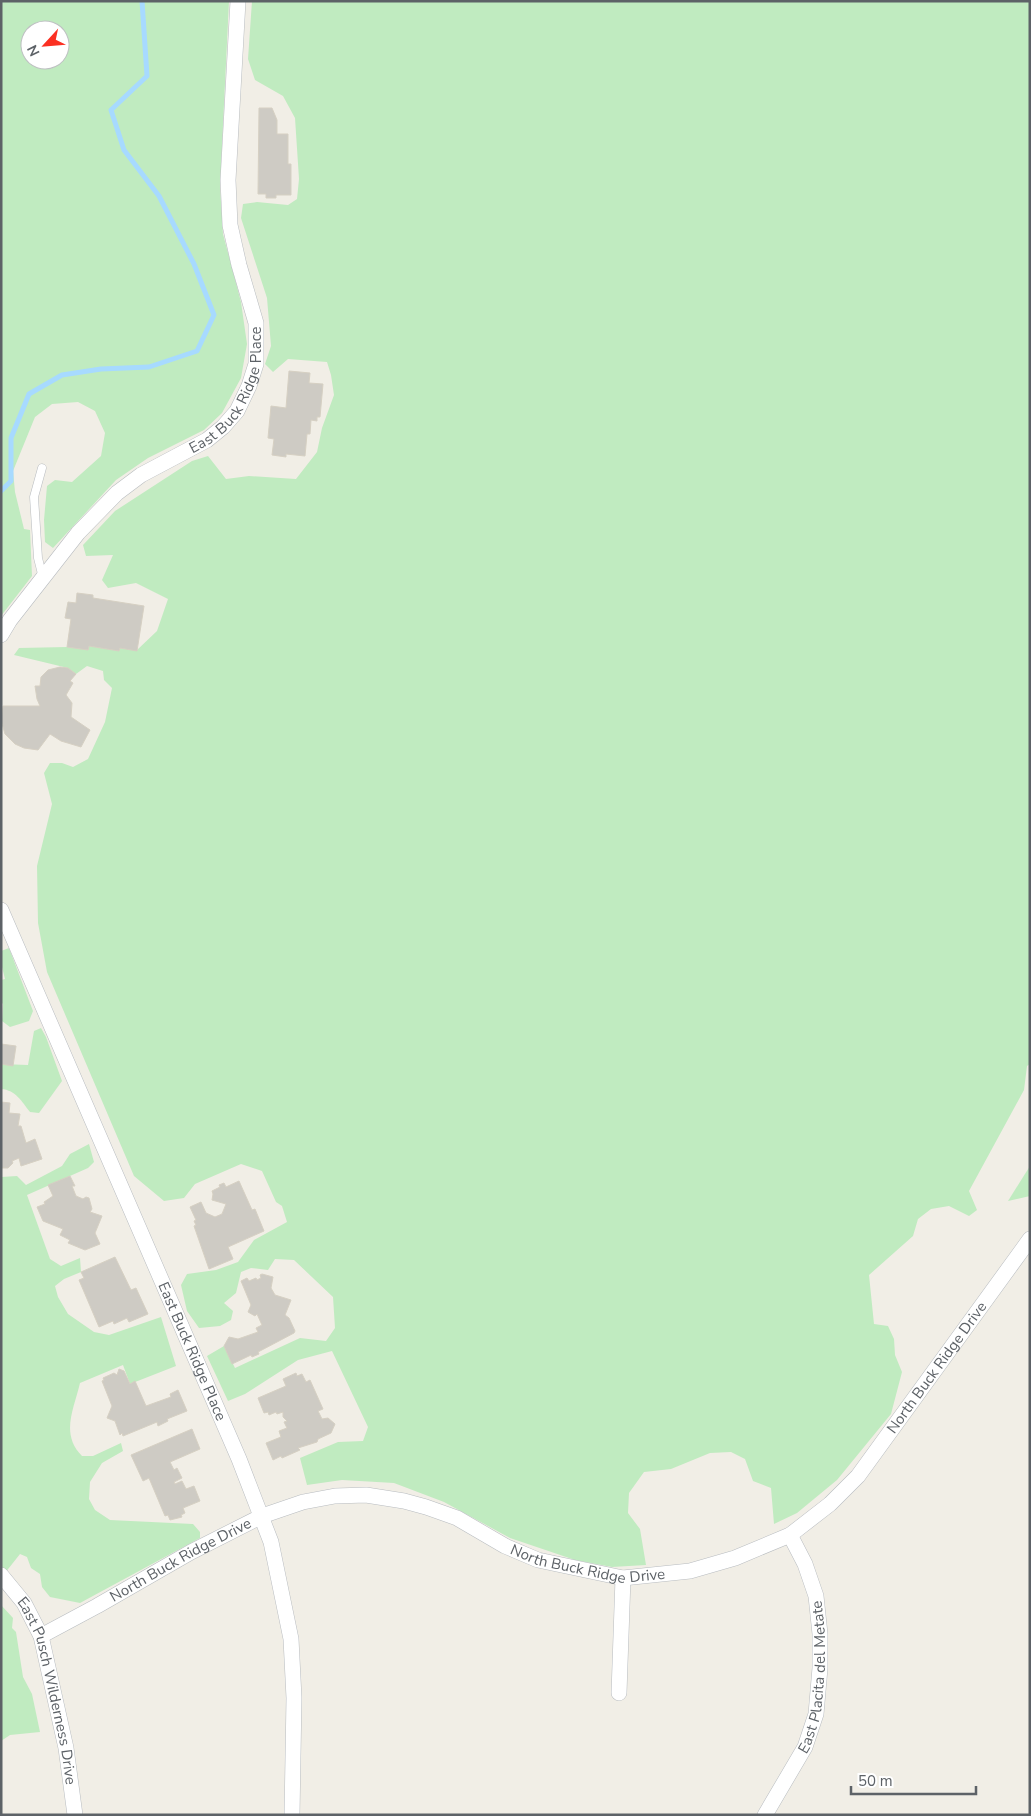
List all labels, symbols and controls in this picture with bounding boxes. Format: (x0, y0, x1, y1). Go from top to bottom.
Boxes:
north arrow (20, 20, 70, 70)
text: N (23, 42, 45, 59)
street label: East Buck Ridge Place (185, 326, 266, 458)
street label: East Buck Ridge Place (153, 1279, 231, 1424)
street label: North Buck Ridge Drive (882, 1298, 991, 1437)
street label: North Buck Ridge Drive (106, 1513, 255, 1607)
street label: North Buck Ridge Drive (507, 1539, 666, 1588)
street label: East Pusch Wilderness Drive (13, 1593, 81, 1786)
street label: East Placita del Metate (793, 1600, 830, 1757)
scale bar (851, 1764, 976, 1796)
text: 50 m (858, 1771, 893, 1791)

